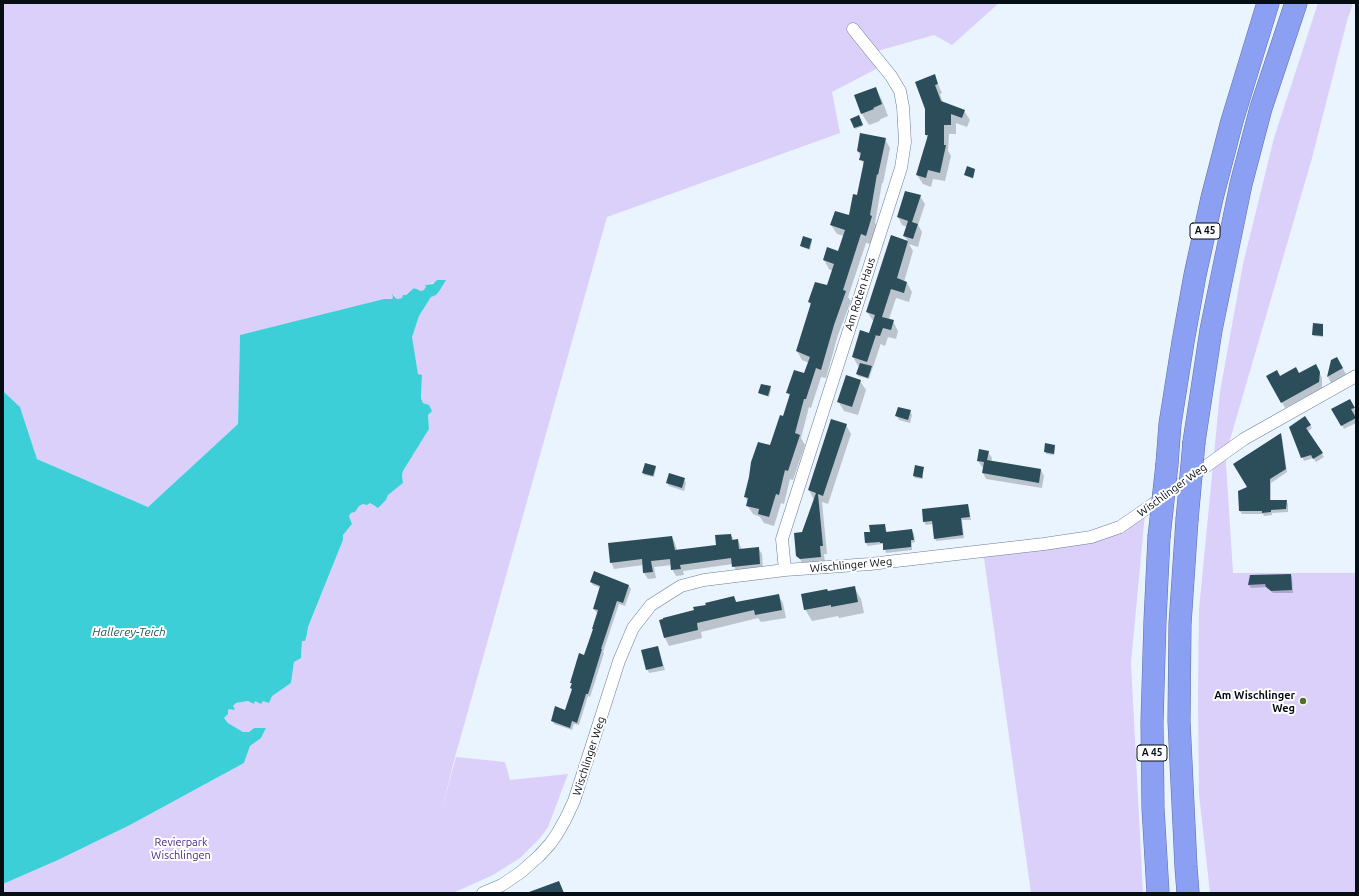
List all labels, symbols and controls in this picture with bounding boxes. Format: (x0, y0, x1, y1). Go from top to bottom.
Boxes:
road number: A 45 (1190, 223, 1220, 239)
street label: Am Roten Haus (842, 256, 878, 332)
street label: Wischlinger Weg (1135, 460, 1209, 520)
street label: Wischlinger Weg (809, 555, 893, 575)
water label: Hallerey-Teich (92, 625, 166, 639)
place label: Am Wischlinger Weg (1214, 688, 1295, 714)
marker: Am Wischlinger Weg (1298, 696, 1308, 706)
street label: Wischlinger Weg (570, 715, 608, 797)
road number: A 45 (1137, 745, 1167, 761)
park label: Revierpark Wischlingen (151, 835, 211, 861)

